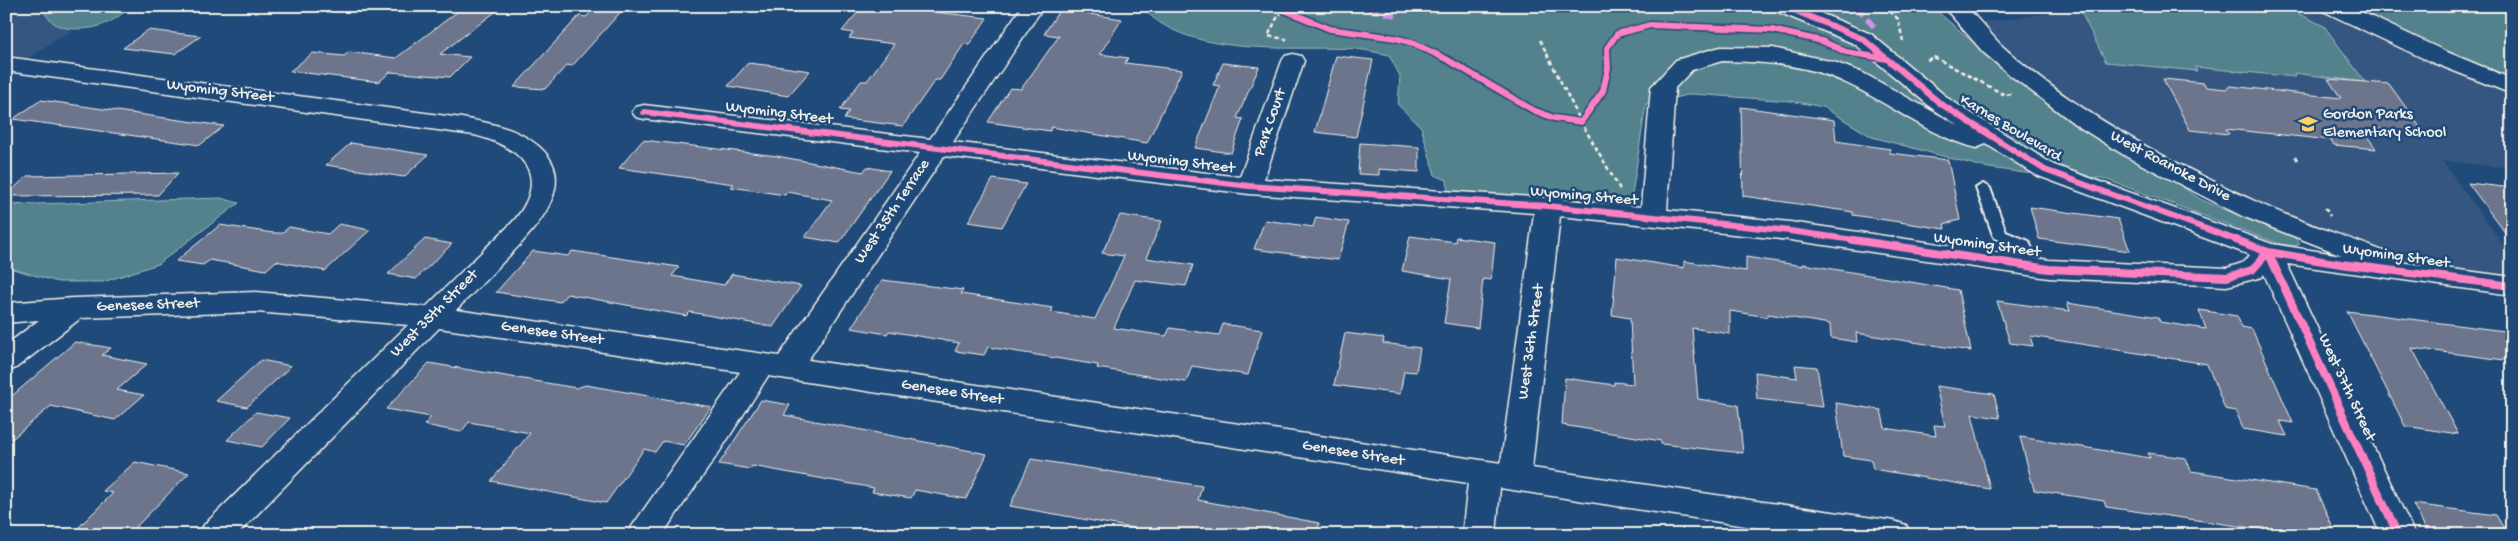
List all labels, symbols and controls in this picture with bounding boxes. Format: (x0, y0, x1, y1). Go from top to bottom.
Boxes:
street label: Wyoming Street (165, 76, 276, 108)
street label: Park Court (1250, 85, 1292, 161)
street label: Karnes Boulevard (1956, 91, 2066, 168)
street label: Wyoming Street (724, 98, 835, 130)
place label: Gordon Parks Elementary School (2323, 106, 2446, 143)
school or university icon: Gordon Parks Elementary School (2297, 113, 2319, 135)
street label: West Roanoke Drive (2107, 127, 2234, 207)
street label: Wyoming Street (1126, 147, 1237, 179)
street label: West 35th Terrace (851, 155, 935, 268)
street label: Wyoming Street (1529, 183, 1640, 211)
street label: Wyoming Street (1932, 229, 2043, 263)
street label: Wyoming Street (2341, 240, 2452, 274)
street label: West 35th Street (387, 265, 484, 362)
street label: West 36th Street (1515, 282, 1550, 401)
street label: Genesee Street (96, 295, 201, 317)
street label: Genesee Street (500, 317, 606, 351)
street label: West 37th Street (2313, 331, 2380, 446)
street label: Genesee Street (900, 376, 1006, 411)
street label: Genesee Street (1301, 437, 1407, 472)

